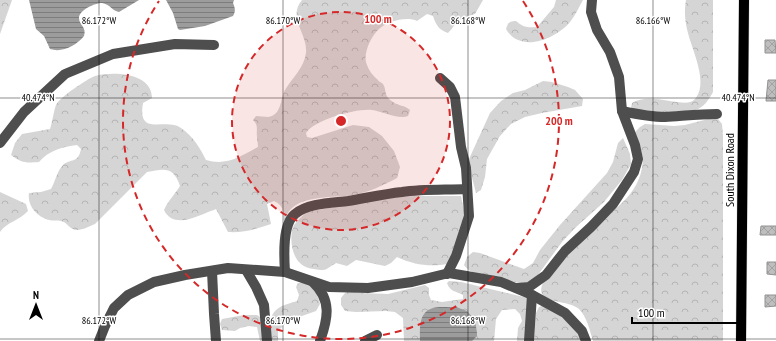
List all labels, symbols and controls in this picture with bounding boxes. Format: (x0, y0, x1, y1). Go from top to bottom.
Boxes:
text: 100 m (364, 11, 392, 26)
text: 86.172°W (82, 14, 116, 27)
text: 86.170°W (266, 14, 300, 27)
text: 86.168°W (451, 14, 485, 27)
text: 86.166°W (636, 14, 670, 27)
text: 40.474°N (21, 91, 55, 104)
text: 40.474°N (721, 91, 755, 104)
text: 200 m (545, 113, 573, 128)
centre of rings (334, 114, 348, 128)
street label: South Dixon Road (722, 133, 737, 207)
north arrow (16, 285, 56, 325)
text: N (33, 288, 39, 302)
scale bar (632, 299, 741, 325)
text: 100 m (638, 305, 665, 320)
text: 86.172°W (82, 314, 116, 327)
text: 86.170°W (266, 314, 300, 327)
text: 86.168°W (451, 314, 485, 327)

